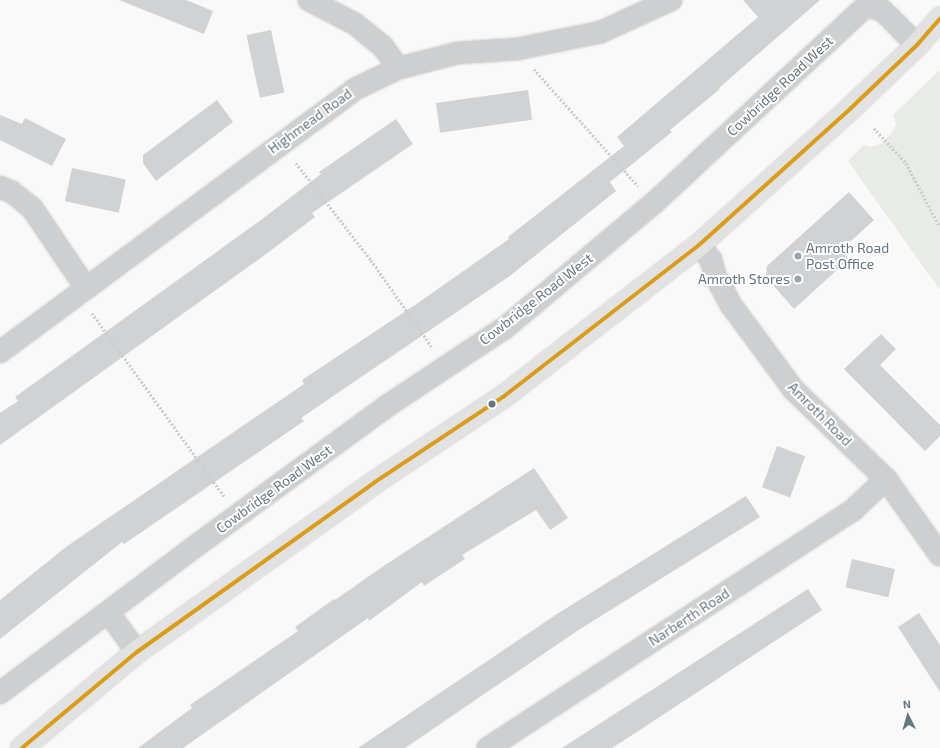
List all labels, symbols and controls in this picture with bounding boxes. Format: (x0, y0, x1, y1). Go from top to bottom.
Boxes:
street label: Cowbridge Road West (723, 32, 837, 140)
street label: Highmead Road (265, 85, 355, 157)
place label: Amroth Road Post Office (806, 240, 889, 272)
street label: Cowbridge Road West (476, 250, 596, 348)
marker: Amroth Road Post Office (793, 251, 803, 261)
place label: Amroth Stores (698, 271, 790, 287)
marker: Amroth Stores (793, 274, 803, 284)
street label: Amroth Road (785, 379, 855, 449)
unlabelled marker (487, 399, 497, 409)
street label: Cowbridge Road West (213, 441, 335, 537)
street label: Narberth Road (645, 585, 733, 649)
north arrow (888, 696, 928, 736)
text: N (902, 697, 911, 710)

